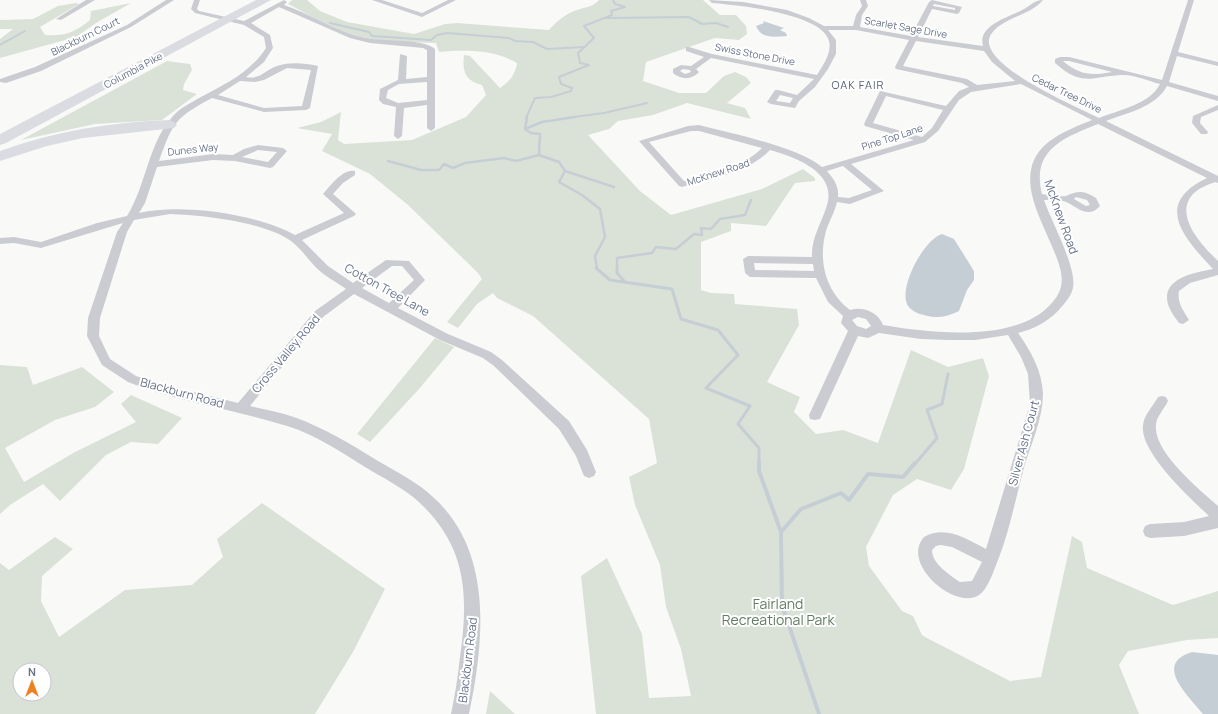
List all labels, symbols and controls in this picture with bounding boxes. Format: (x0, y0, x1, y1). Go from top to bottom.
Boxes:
street label: Blackburn Court (48, 13, 122, 59)
street label: Scarlet Sage Drive (863, 13, 949, 41)
street label: Swiss Stone Drive (714, 39, 797, 69)
street label: Columbia Pike (101, 49, 165, 91)
street label: Cedar Tree Drive (1030, 70, 1104, 116)
district label: OAK FAIR (831, 77, 885, 92)
street label: Pine Top Lane (860, 120, 925, 153)
street label: Dunes Way (167, 139, 220, 159)
street label: McKnew Road (685, 155, 751, 189)
street label: McKnew Road (1040, 177, 1083, 256)
street label: Cotton Tree Lane (341, 259, 433, 320)
street label: Cross Valley Road (248, 311, 324, 397)
street label: Blackburn Road (138, 373, 226, 412)
street label: Silver Ash Court (1004, 398, 1043, 488)
park label: Fairland Recreational Park (722, 594, 835, 629)
street label: Blackburn Road (454, 616, 481, 704)
north arrow (12, 662, 52, 702)
text: N (28, 664, 36, 679)

